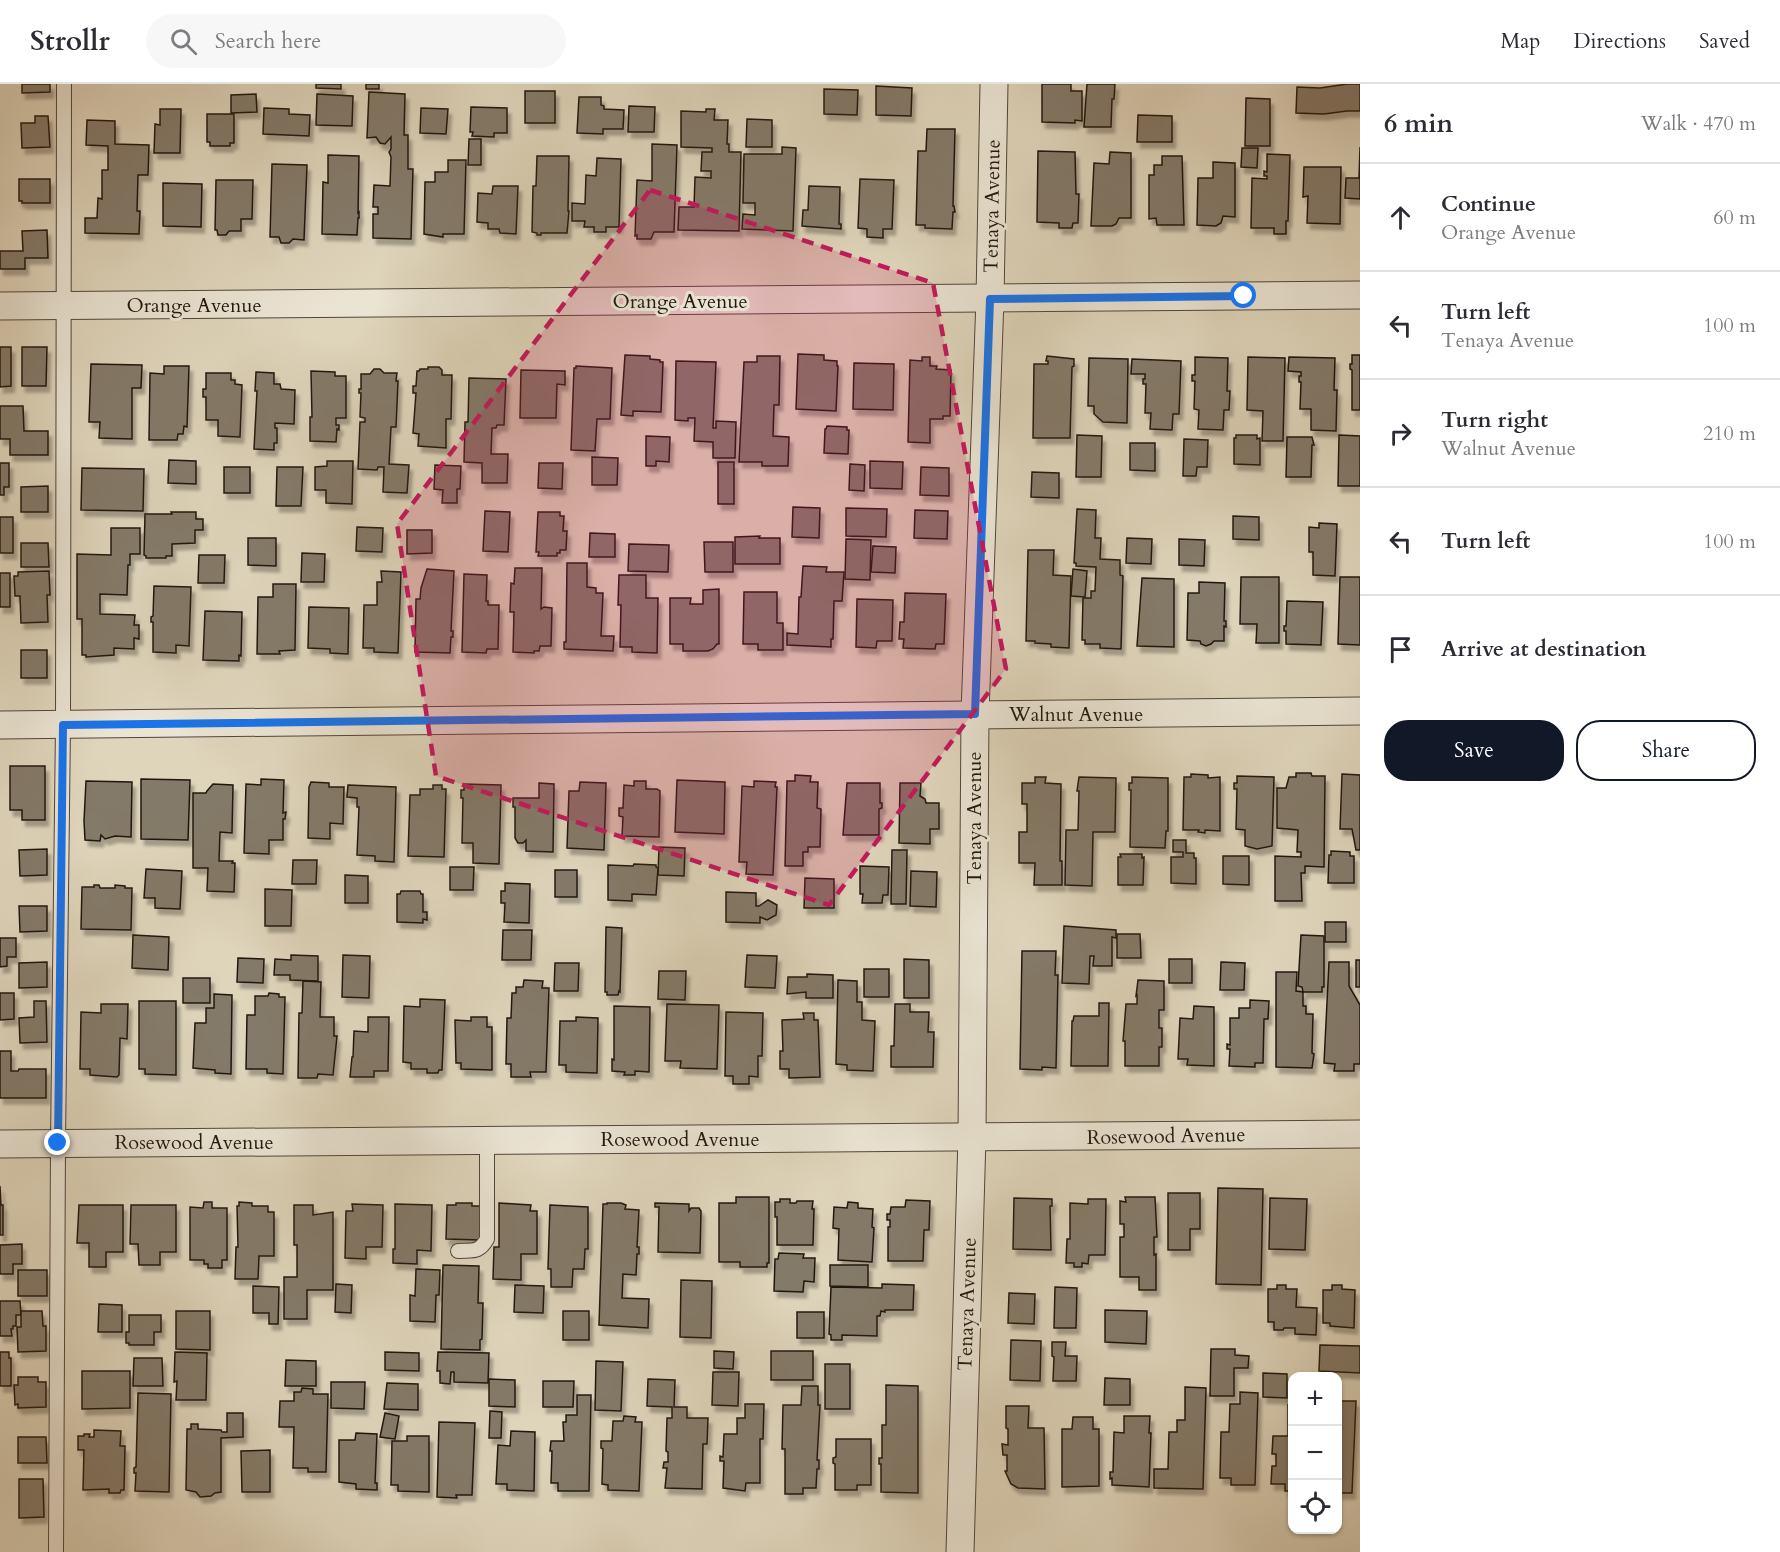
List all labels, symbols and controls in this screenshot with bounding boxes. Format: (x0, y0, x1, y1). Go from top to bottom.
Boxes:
search box (146, 14, 566, 68)
text: Strollr (30, 22, 110, 60)
icon: search (167, 25, 200, 58)
text: Search here (215, 26, 321, 56)
text: Map (1500, 27, 1540, 56)
text: Directions (1573, 27, 1666, 56)
text: Saved (1699, 27, 1750, 56)
text: 6 min (1384, 106, 1453, 141)
text: Walk · 470 m (1641, 110, 1756, 137)
street label: Tenaya Avenue (977, 139, 1007, 273)
text: Continue (1441, 189, 1536, 219)
icon: ahead (1384, 201, 1417, 234)
text: 60 m (1713, 204, 1756, 231)
text: Orange Avenue (1441, 219, 1576, 246)
route start (1230, 282, 1256, 308)
street label: Orange Avenue (612, 288, 748, 315)
street label: Orange Avenue (126, 292, 262, 319)
text: Turn left (1441, 297, 1530, 327)
icon: left (1384, 309, 1417, 342)
text: 100 m (1703, 312, 1756, 339)
text: Tenaya Avenue (1441, 327, 1574, 354)
text: Turn right (1441, 405, 1548, 435)
icon: right (1384, 417, 1417, 450)
text: 210 m (1703, 420, 1756, 447)
text: Walnut Avenue (1441, 435, 1576, 462)
icon: left (1384, 525, 1417, 558)
text: Turn left (1441, 526, 1530, 556)
text: 100 m (1703, 528, 1756, 555)
icon: arrive (1384, 633, 1417, 666)
text: Arrive at destination (1441, 634, 1646, 664)
street label: Walnut Avenue (1008, 701, 1143, 728)
button: Save (1384, 720, 1564, 781)
button: Share (1576, 720, 1756, 781)
street label: Tenaya Avenue (961, 751, 988, 885)
street label: Rosewood Avenue (1086, 1121, 1246, 1151)
street label: Rosewood Avenue (601, 1126, 759, 1153)
route end (44, 1129, 70, 1155)
street label: Rosewood Avenue (115, 1129, 273, 1156)
street label: Tenaya Avenue (951, 1237, 983, 1371)
map controls (1288, 1372, 1342, 1534)
button: + (1288, 1372, 1342, 1426)
button: − (1288, 1426, 1342, 1480)
button: locate (1288, 1480, 1342, 1534)

